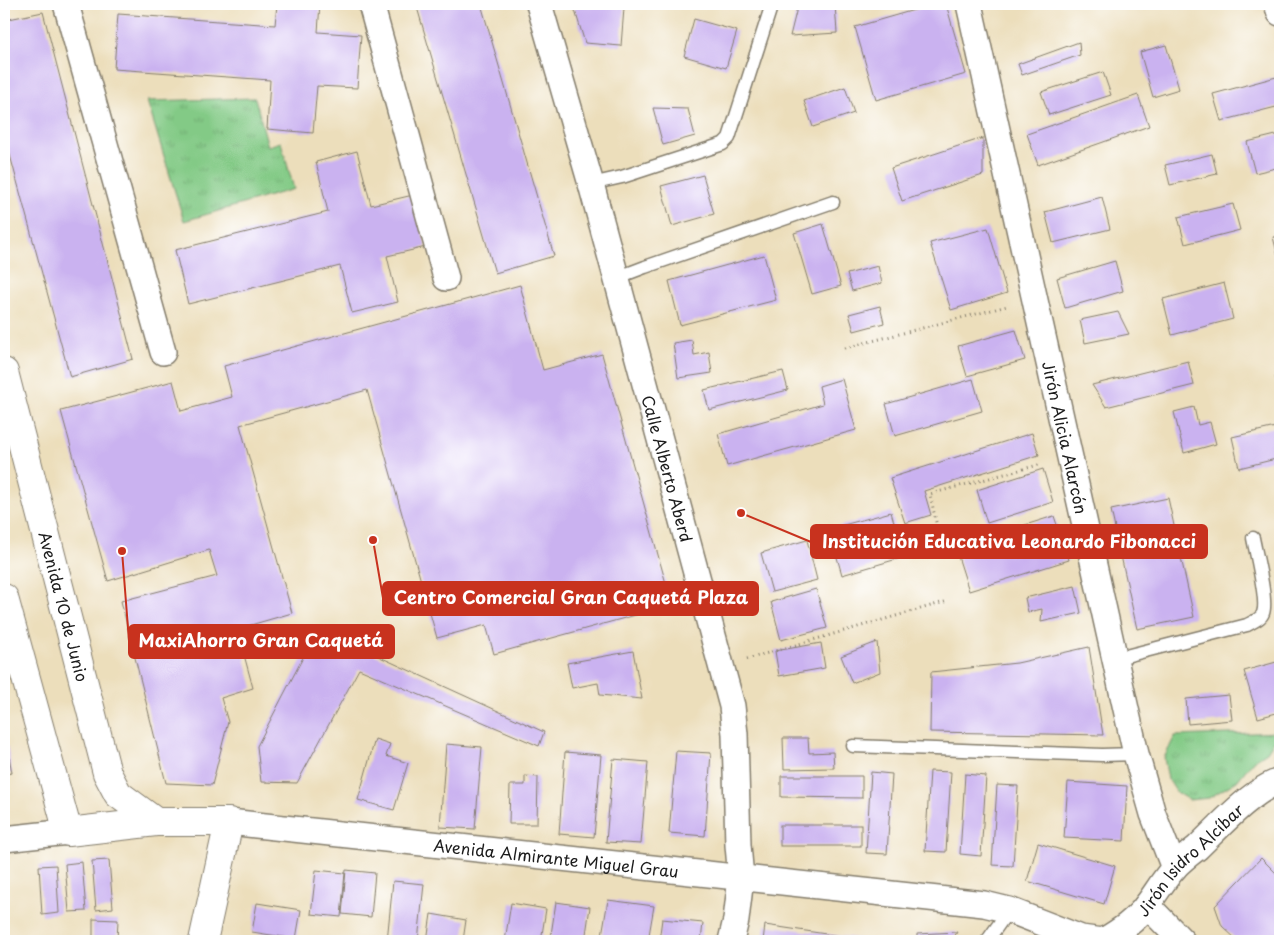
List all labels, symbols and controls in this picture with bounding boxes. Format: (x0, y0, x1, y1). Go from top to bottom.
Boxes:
street label: Jirón Alicia Alarcón (1037, 359, 1094, 516)
street label: Calle Alberto Aberd (636, 392, 699, 545)
callout: Institución Educativa Leonardo Fibonacci (811, 525, 1207, 558)
text: Institución Educativa Leonardo Fibonacci (822, 527, 1196, 554)
street label: Avenida 10 de Junio (33, 529, 95, 684)
callout: Centro Comercial Gran Caquetá Plaza (383, 582, 758, 615)
text: Centro Comercial Gran Caquetá Plaza (394, 583, 749, 610)
callout: MaxiAhorro Gran Caquetá (129, 625, 394, 658)
text: MaxiAhorro Gran Caquetá (139, 626, 383, 653)
street label: Jirón Isidro Alcíbar (1131, 797, 1249, 921)
street label: Avenida Almirante Miguel Grau (432, 832, 680, 883)

